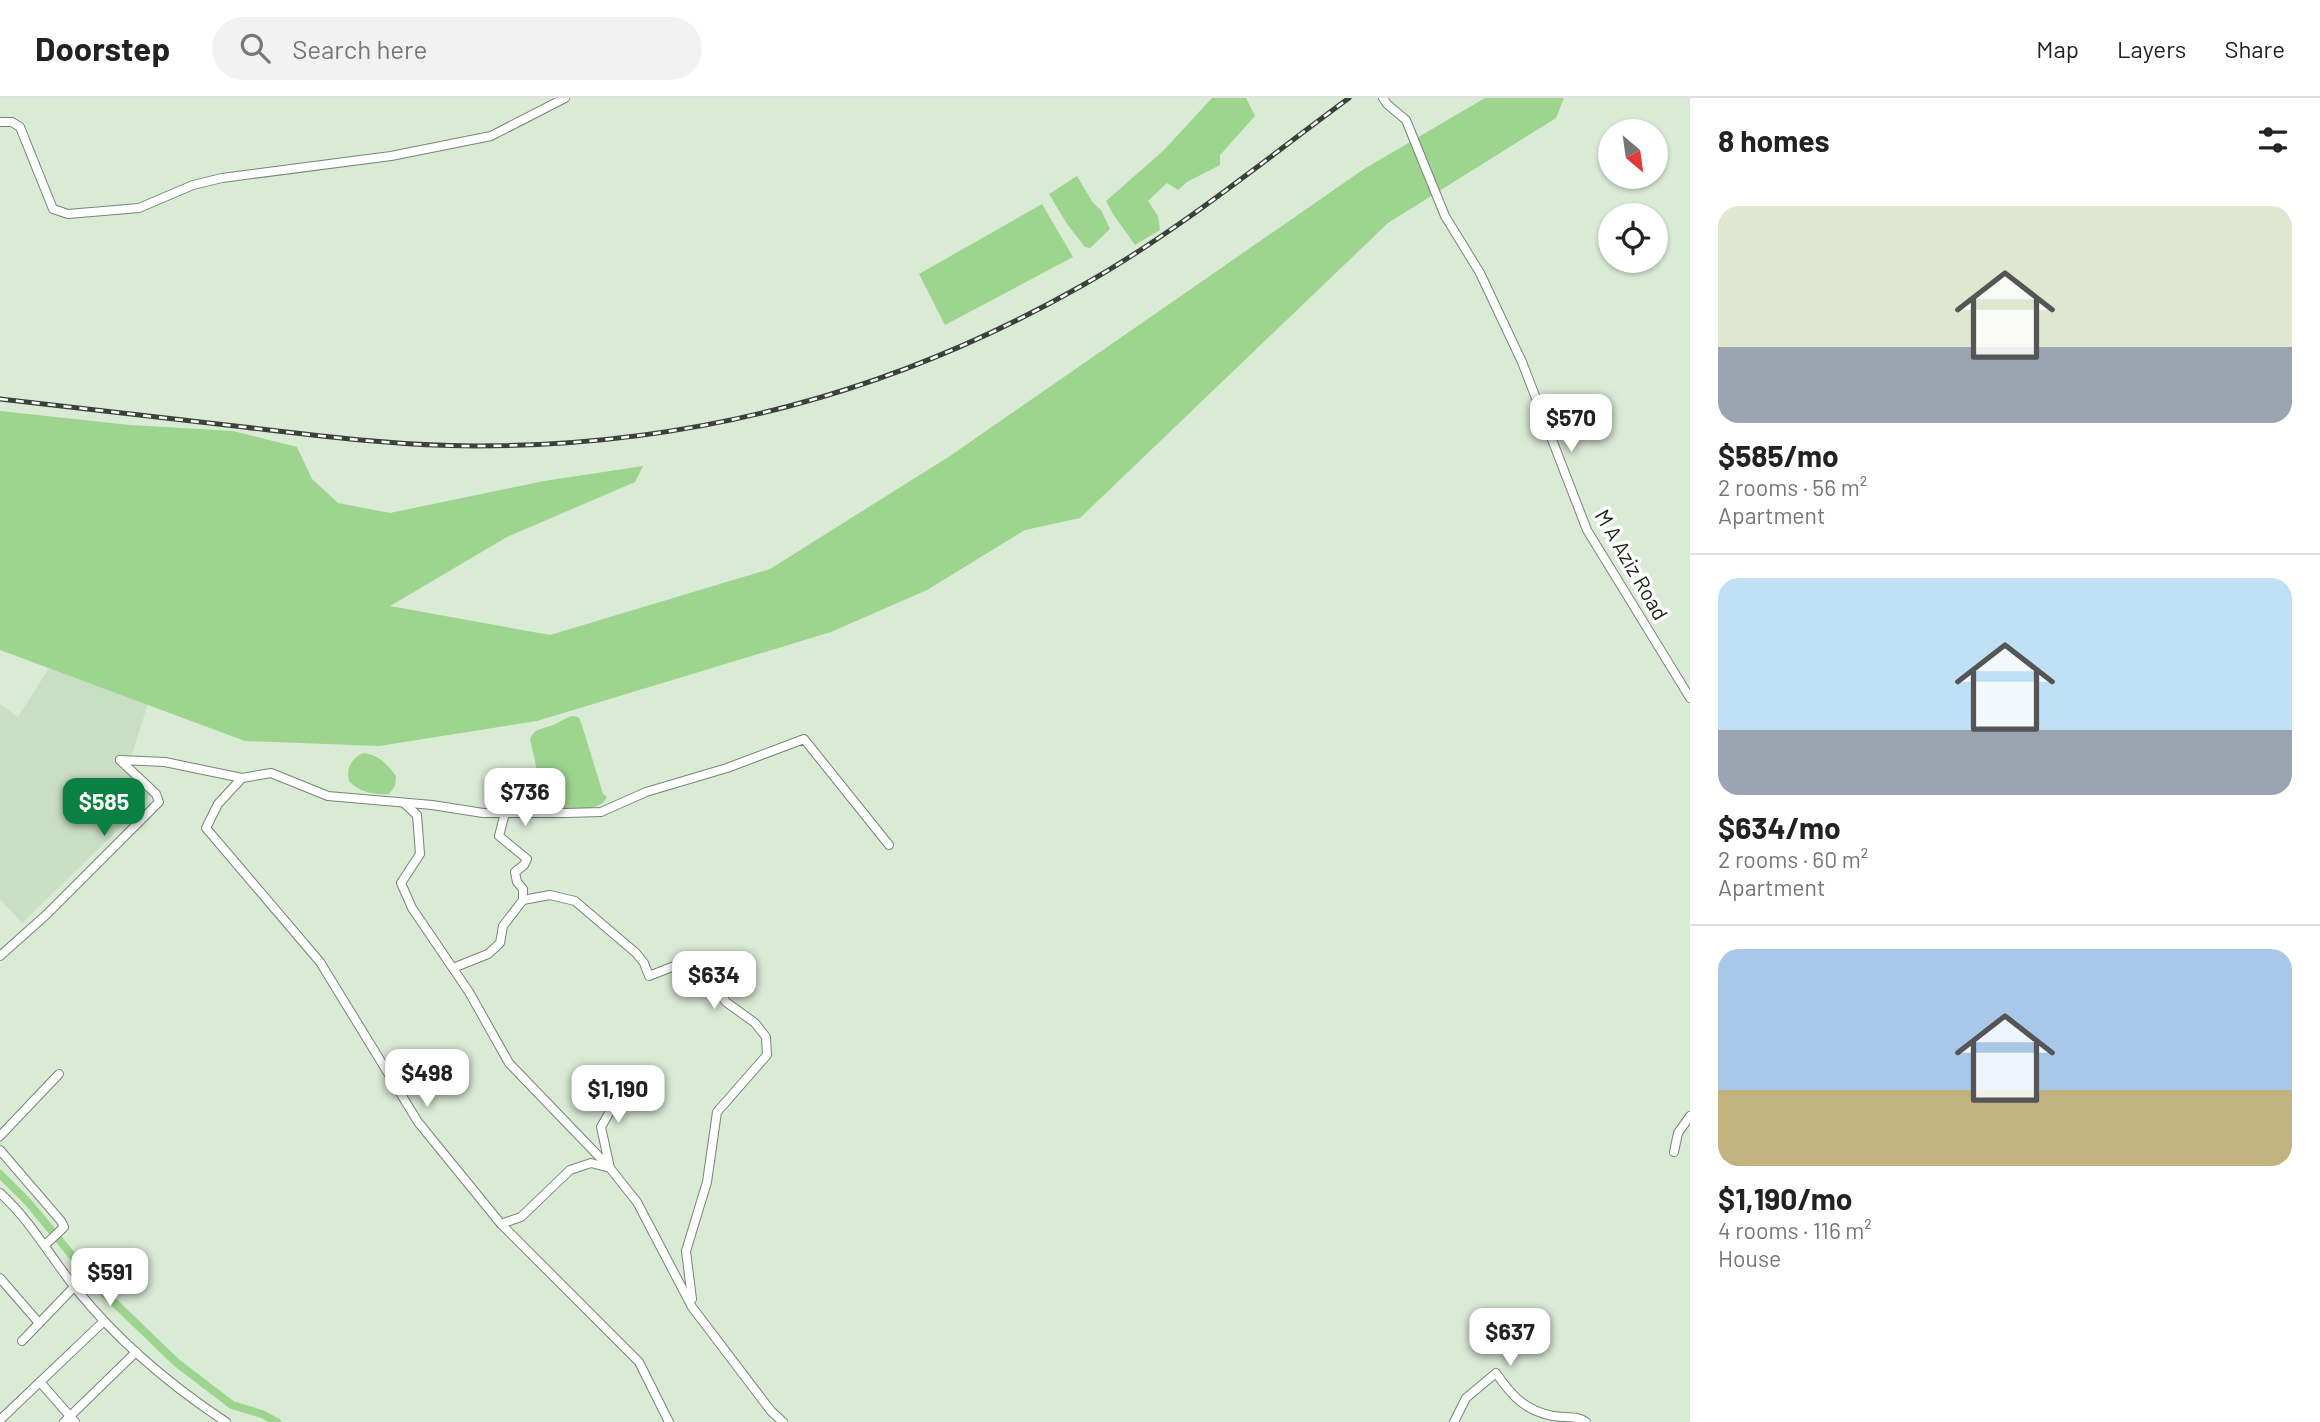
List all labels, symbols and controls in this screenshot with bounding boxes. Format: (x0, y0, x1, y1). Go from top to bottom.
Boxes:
search box (212, 17, 702, 80)
text: Doorstep (35, 28, 170, 68)
icon: search (236, 29, 274, 67)
text: Search here (292, 33, 427, 64)
text: Map (2036, 34, 2079, 63)
text: Layers (2117, 34, 2186, 63)
text: Share (2224, 34, 2285, 63)
north arrow (1598, 119, 1668, 189)
map controls (1598, 119, 1668, 273)
icon: filters (2254, 121, 2292, 159)
text: 8 homes (1718, 122, 1829, 158)
button: locate (1598, 203, 1668, 273)
icon: home (1942, 252, 2068, 378)
pin: $570 (1530, 394, 1612, 454)
text: $570 (1546, 403, 1596, 431)
text: $585/mo (1718, 437, 1839, 473)
text: 2 rooms · 56 m² (1718, 473, 1867, 501)
text: Apartment (1718, 501, 1825, 529)
street label: M A Aziz Road (1591, 504, 1674, 624)
icon: home (1942, 624, 2068, 750)
pin: $736 (484, 768, 566, 828)
text: $736 (500, 777, 550, 805)
pin: $585 (63, 778, 145, 838)
text: $585 (79, 787, 129, 815)
text: $634/mo (1718, 809, 1841, 845)
text: 2 rooms · 60 m² (1718, 845, 1868, 873)
text: Apartment (1718, 873, 1825, 901)
pin: $634 (673, 951, 755, 1011)
text: $634 (688, 960, 740, 988)
icon: home (1942, 995, 2068, 1121)
pin: $498 (386, 1049, 468, 1109)
text: $498 (401, 1058, 453, 1086)
pin: $1,190 (561, 1066, 675, 1125)
text: $1,190 (588, 1074, 648, 1102)
text: $1,190/mo (1718, 1180, 1852, 1216)
text: 4 rooms · 116 m² (1718, 1216, 1872, 1244)
text: House (1718, 1244, 1781, 1272)
pin: $591 (69, 1248, 151, 1308)
text: $591 (87, 1257, 133, 1285)
pin: $637 (1469, 1308, 1551, 1368)
text: $637 (1485, 1317, 1535, 1345)

